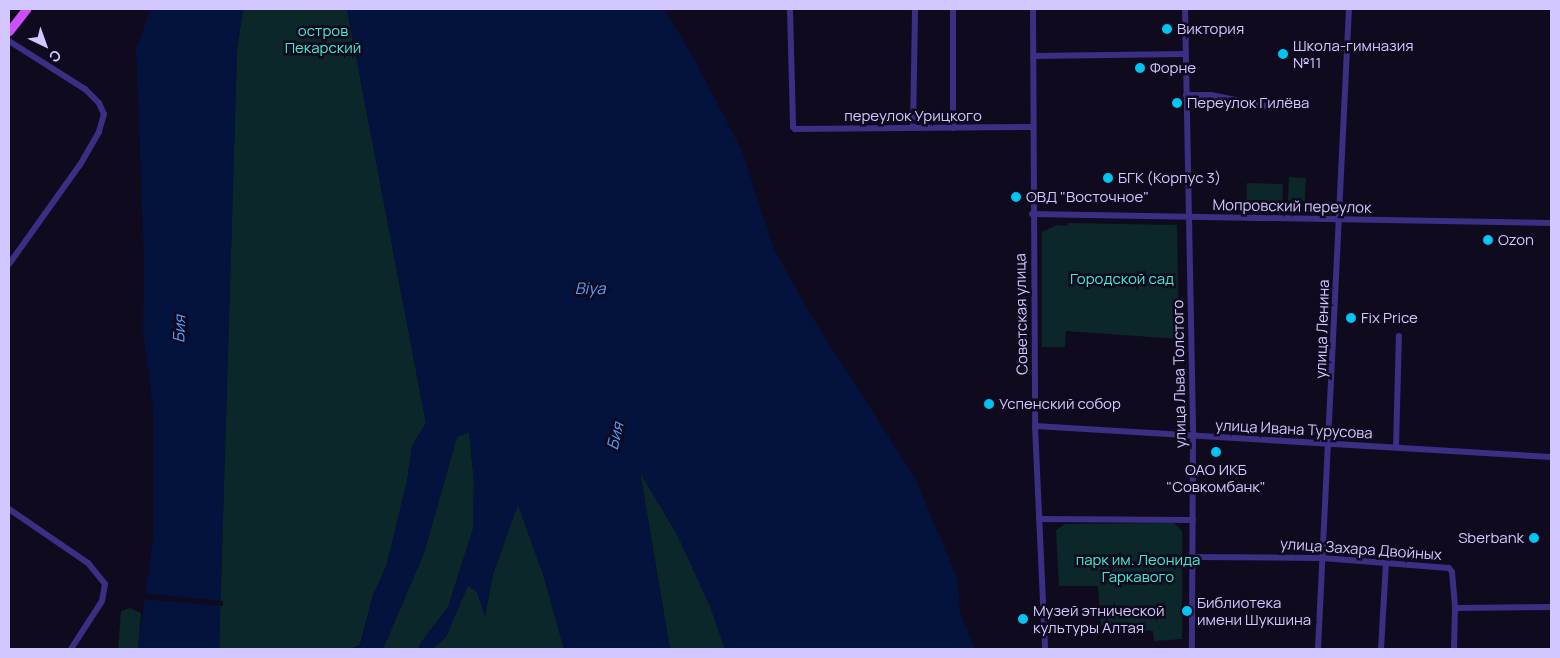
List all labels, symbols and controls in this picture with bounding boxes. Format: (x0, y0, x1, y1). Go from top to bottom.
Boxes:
north arrow (20, 20, 70, 70)
place label: Виктория (1177, 20, 1244, 38)
park label: остров Пекарский (285, 21, 361, 56)
marker: Виктория (1161, 23, 1173, 35)
place label: Школа-гимназия №11 (1293, 36, 1414, 71)
text: С (45, 46, 66, 67)
marker: Школа-гимназия №11 (1277, 48, 1289, 60)
place label: Форне (1150, 59, 1196, 77)
marker: Форне (1134, 62, 1146, 74)
place label: Переулок Гилёва (1187, 94, 1309, 112)
marker: Переулок Гилёва (1171, 97, 1183, 109)
street label: переулок Урицкого (844, 107, 982, 125)
place label: БГК (Корпус 3) (1118, 169, 1221, 187)
marker: БГК (Корпус 3) (1102, 172, 1114, 184)
place label: ОВД "Восточное" (1026, 188, 1149, 206)
marker: ОВД "Восточное" (1010, 191, 1022, 203)
street label: Мопровский переулок (1212, 196, 1372, 216)
place label: Ozon (1498, 231, 1534, 249)
marker: Ozon (1482, 234, 1494, 246)
street label: Советская улица (1011, 253, 1031, 375)
park label: Городской сад (1070, 270, 1174, 288)
water label: Biya (575, 278, 605, 298)
street label: улица Ленина (1311, 279, 1333, 379)
street label: улица Льва Толстого (1169, 300, 1189, 448)
place label: Fix Price (1361, 309, 1418, 327)
marker: Fix Price (1345, 312, 1357, 324)
water label: Бия (169, 315, 189, 343)
place label: Успенский собор (999, 395, 1121, 413)
marker: Успенский собор (983, 398, 995, 410)
street label: улица Ивана Турусова (1215, 416, 1373, 442)
water label: Бия (603, 420, 627, 452)
marker: ОАО ИКБ "Совкомбанк" (1210, 446, 1222, 458)
place label: ОАО ИКБ "Совкомбанк" (1166, 460, 1266, 495)
place label: Sberbank (1458, 529, 1524, 547)
marker: Sberbank (1528, 532, 1540, 544)
street label: улица Захара Двойных (1280, 534, 1442, 564)
park label: парк им. Леонида Гаркавого (1076, 550, 1200, 585)
place label: Библиотека имени Шукшина (1197, 593, 1311, 628)
place label: Музей этнической культуры Алтая (1033, 601, 1164, 636)
marker: Библиотека имени Шукшина (1181, 605, 1193, 617)
marker: Музей этнической культуры Алтая (1017, 613, 1029, 625)

